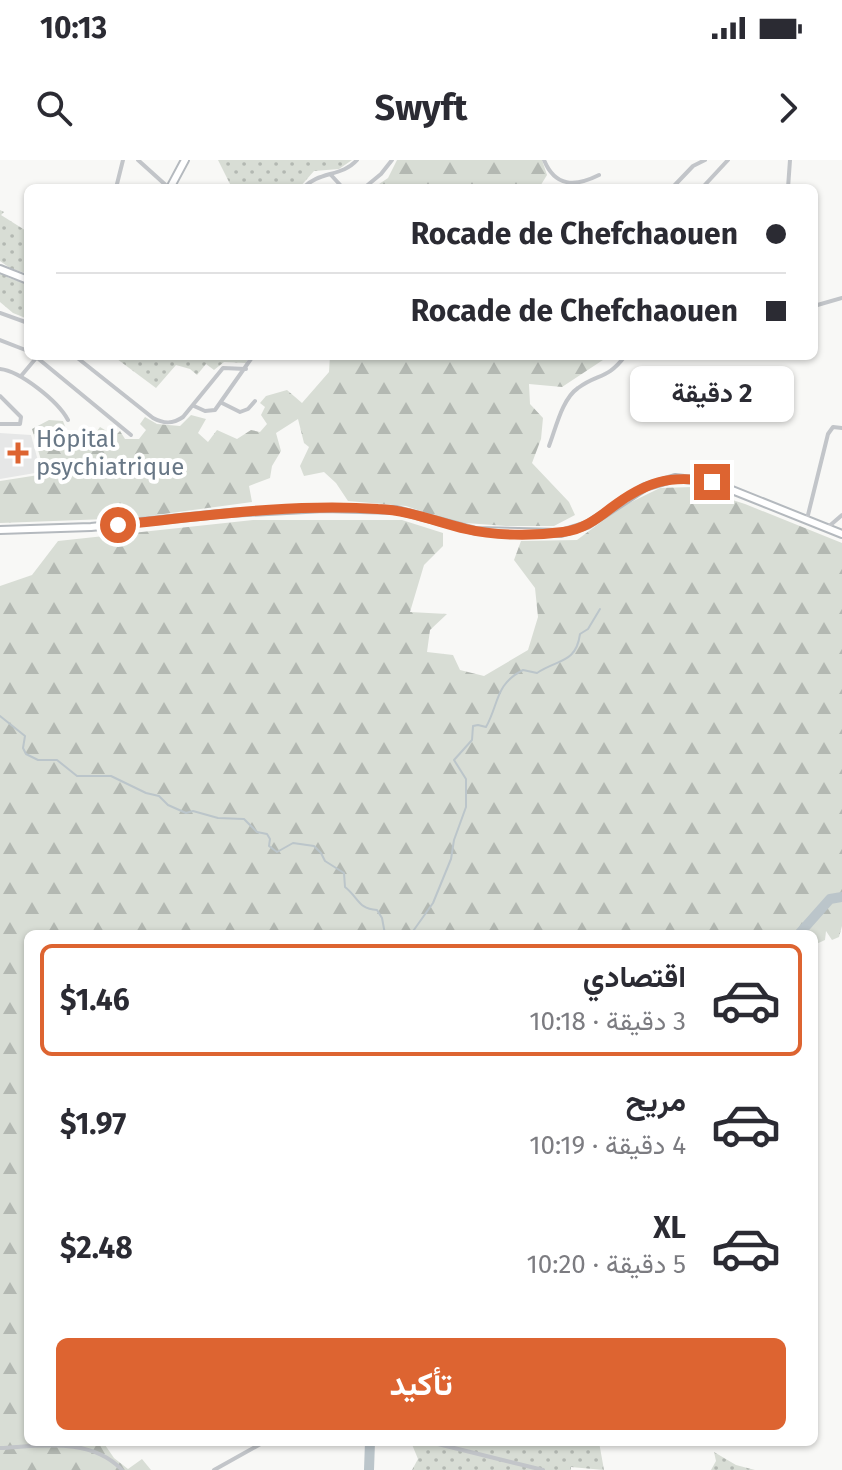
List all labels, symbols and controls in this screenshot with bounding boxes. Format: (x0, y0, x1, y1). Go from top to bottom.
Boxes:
text: 10:13 (40, 10, 107, 46)
icon: search (32, 86, 76, 130)
text: Swyft (375, 86, 467, 130)
icon: forward (766, 86, 810, 130)
text: Rocade de Chefchaouen (411, 216, 738, 252)
text: Rocade de Chefchaouen (411, 293, 738, 329)
callout: 2 دقيقة (630, 366, 794, 422)
text: 2 دقيقة (672, 378, 752, 409)
place label: Hôpital psychiatrique (36, 425, 184, 481)
marker: Hôpital psychiatrique (7, 442, 29, 464)
route end (694, 464, 730, 500)
route start (100, 507, 136, 543)
text: اقتصادي (583, 959, 686, 995)
icon: car (710, 964, 782, 1036)
text: $1.46 (60, 982, 130, 1018)
text: 3 دقيقة · 10:18 (529, 1006, 686, 1037)
text: مريح (626, 1083, 686, 1119)
icon: car (710, 1088, 782, 1160)
text: $1.97 (60, 1106, 126, 1142)
text: 4 دقيقة · 10:19 (529, 1130, 686, 1161)
text: XL (653, 1210, 686, 1246)
icon: car (710, 1212, 782, 1284)
text: $2.48 (60, 1230, 133, 1266)
text: 5 دقيقة · 10:20 (526, 1249, 686, 1280)
button: تأكيد (56, 1338, 786, 1430)

